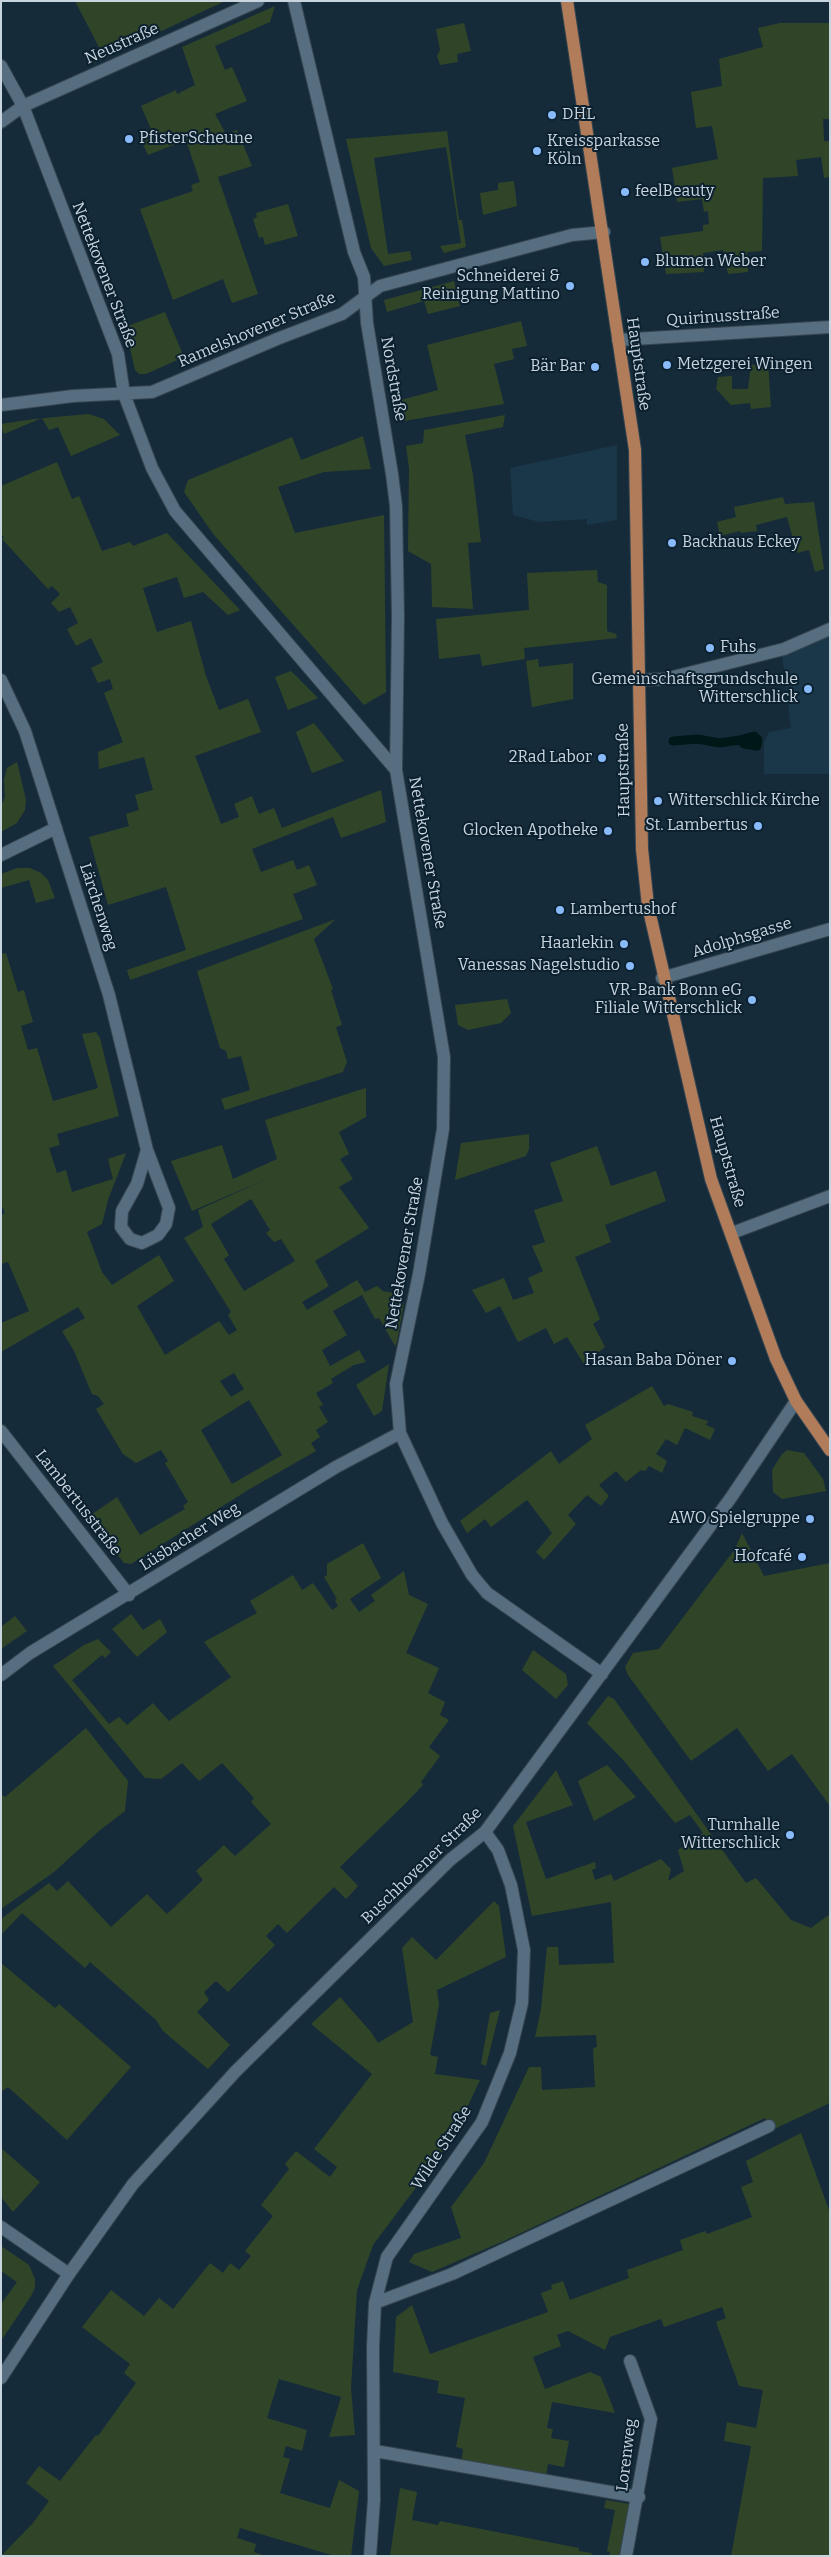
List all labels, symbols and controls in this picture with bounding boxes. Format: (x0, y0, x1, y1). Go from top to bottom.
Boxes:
street label: Neustraße (82, 19, 162, 69)
place label: DHL (562, 105, 595, 125)
marker: DHL (546, 109, 558, 121)
place label: PfisterScheune (139, 129, 253, 149)
place label: Kreissparkasse Köln (547, 132, 660, 170)
marker: PfisterScheune (123, 133, 135, 145)
marker: Kreissparkasse Köln (531, 145, 543, 157)
place label: feelBeauty (635, 182, 714, 202)
marker: feelBeauty (619, 186, 631, 198)
street label: Nettekovener Straße (67, 200, 141, 350)
place label: Blumen Weber (655, 252, 766, 272)
marker: Blumen Weber (639, 256, 651, 268)
place label: Schneiderei & Reinigung Mattino (422, 267, 560, 305)
marker: Schneiderei & Reinigung Mattino (564, 280, 576, 292)
street label: Ramelshovener Straße (175, 288, 339, 372)
street label: Quirinusstraße (666, 303, 780, 331)
street label: Hauptstraße (622, 316, 654, 412)
street label: Nordstraße (376, 335, 410, 423)
place label: Metzgerei Wingen (677, 355, 812, 375)
place label: Bär Bar (530, 357, 585, 377)
marker: Metzgerei Wingen (661, 359, 673, 371)
marker: Bär Bar (589, 361, 601, 373)
place label: Backhaus Eckey (682, 533, 800, 553)
marker: Backhaus Eckey (666, 537, 678, 549)
place label: Fuhs (720, 638, 756, 658)
marker: Fuhs (704, 642, 716, 654)
place label: Gemeinschaftsgrundschule Witterschlick (591, 670, 798, 708)
marker: Gemeinschaftsgrundschule Witterschlick (802, 683, 814, 695)
street label: Hauptstraße (614, 723, 634, 817)
place label: 2Rad Labor (509, 748, 592, 768)
marker: 2Rad Labor (596, 752, 608, 764)
street label: Nettekovener Straße (404, 775, 450, 931)
place label: Witterschlick Kirche (668, 791, 820, 811)
marker: Witterschlick Kirche (652, 795, 664, 807)
place label: St. Lambertus (645, 816, 748, 836)
marker: St. Lambertus (752, 820, 764, 832)
place label: Glocken Apotheke (463, 821, 598, 841)
marker: Glocken Apotheke (602, 825, 614, 837)
street label: Lärchenweg (75, 861, 121, 953)
place label: Lambertushof (570, 900, 676, 920)
marker: Lambertushof (554, 904, 566, 916)
street label: Adolphsgasse (690, 914, 794, 962)
place label: Haarlekin (540, 934, 614, 954)
marker: Haarlekin (618, 938, 630, 950)
place label: Vanessas Nagelstudio (458, 956, 620, 976)
marker: Vanessas Nagelstudio (624, 960, 636, 972)
place label: VR-Bank Bonn eG Filiale Witterschlick (595, 981, 742, 1019)
marker: VR-Bank Bonn eG Filiale Witterschlick (746, 994, 758, 1006)
street label: Hauptstraße (705, 1114, 749, 1210)
street label: Nettekovener Straße (382, 1175, 428, 1331)
place label: Hasan Baba Döner (585, 1351, 722, 1371)
marker: Hasan Baba Döner (726, 1355, 738, 1367)
street label: Lambertusstraße (31, 1446, 125, 1560)
street label: Lüsbacher Weg (137, 1499, 243, 1575)
place label: AWO Spielgruppe (669, 1509, 800, 1529)
marker: AWO Spielgruppe (804, 1513, 816, 1525)
place label: Hofcafé (734, 1547, 792, 1567)
marker: Hofcafé (796, 1551, 808, 1563)
street label: Buschhovener Straße (358, 1804, 486, 1928)
place label: Turnhalle Witterschlick (681, 1816, 780, 1854)
marker: Turnhalle Witterschlick (784, 1829, 796, 1841)
street label: Wilde Straße (408, 2103, 476, 2193)
street label: Lorenweg (613, 2418, 641, 2492)

